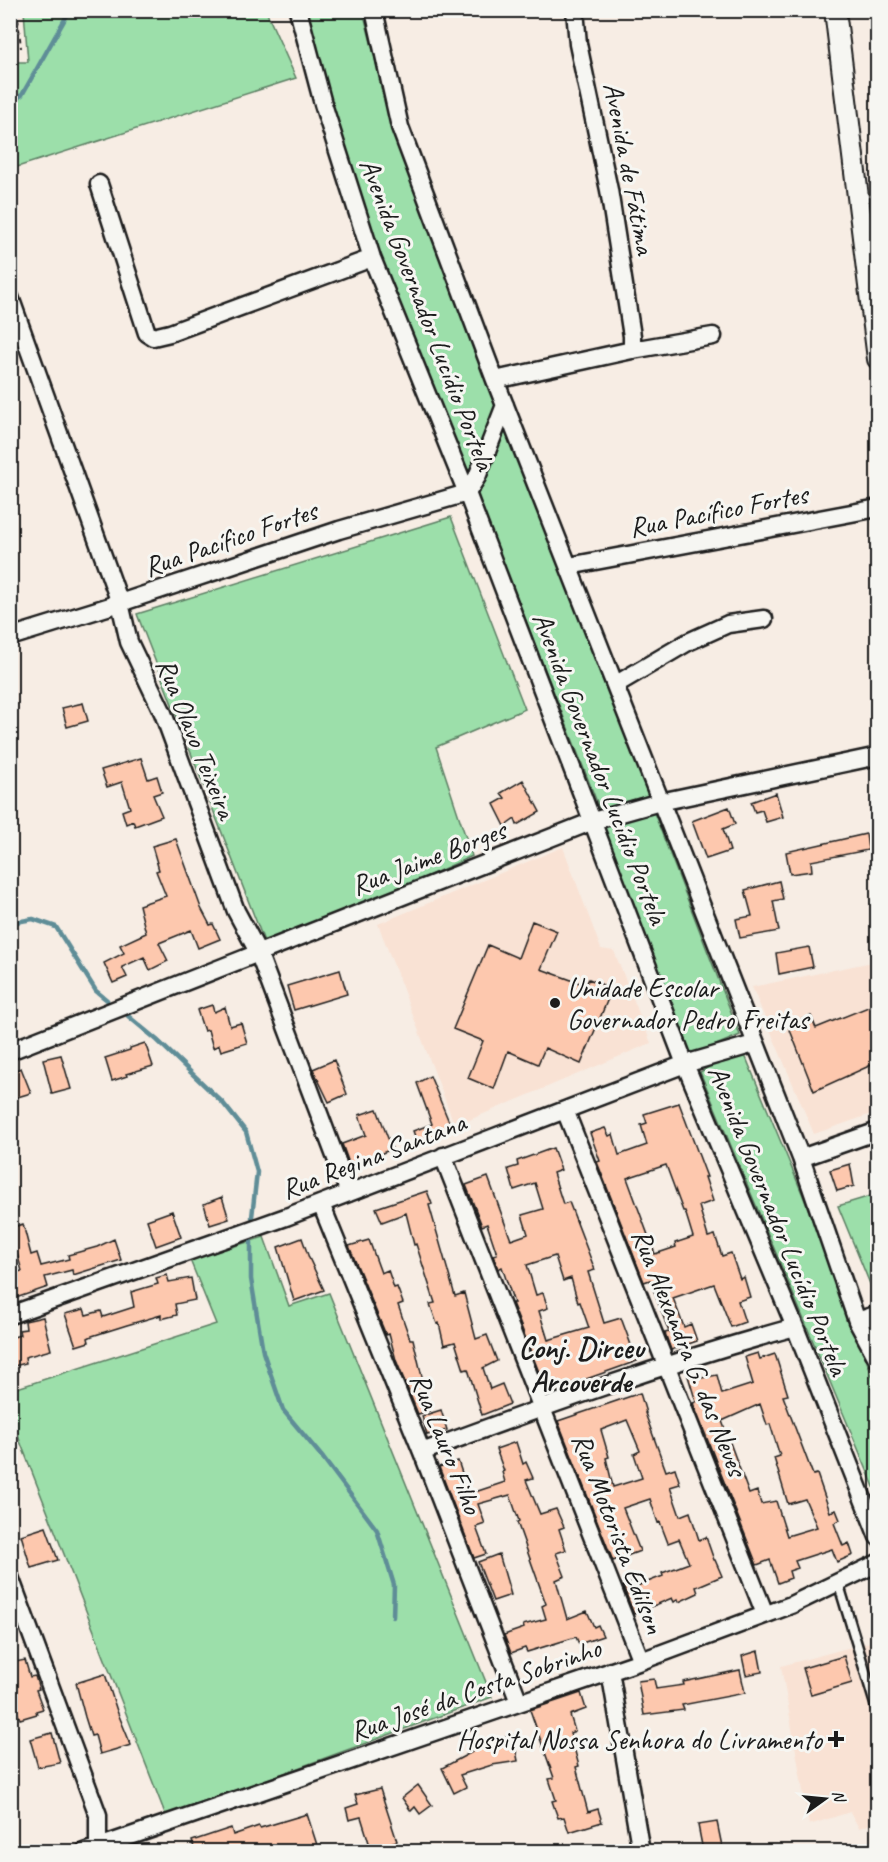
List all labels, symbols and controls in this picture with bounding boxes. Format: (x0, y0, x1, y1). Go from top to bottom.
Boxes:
street label: Avenida de Fátima (596, 79, 664, 259)
street label: Avenida Governador Lucídio Portela (352, 153, 504, 477)
street label: Rua Pacífico Fortes (626, 476, 812, 545)
street label: Rua Pacífico Fortes (139, 492, 324, 584)
street label: Avenida Governador Lucídio Portela (525, 607, 677, 931)
street label: Rua Olavo Teixeira (148, 653, 246, 826)
street label: Rua Jaime Borges (346, 811, 512, 903)
place label: Unidade Escolar Governador Pedro Freitas (567, 970, 810, 1037)
marker: Unidade Escolar Governador Pedro Freitas (548, 996, 562, 1010)
street label: Avenida Governador Lucídio Portela (700, 1060, 857, 1382)
street label: Rua Regina Santana (276, 1104, 472, 1207)
street label: Rua Alexandra G. das Neves (624, 1224, 756, 1483)
district label: Conj. Dirceu Arcoverde (518, 1329, 646, 1401)
street label: Rua Lauro Filho (402, 1368, 491, 1521)
street label: Rua Motorista Edilson (564, 1428, 673, 1639)
street label: Rua José da Costa Sobrinho (345, 1629, 607, 1749)
place label: Hospital Nossa Senhora do Livramento (457, 1722, 824, 1757)
marker: Hospital Nossa Senhora do Livramento (827, 1730, 845, 1748)
north arrow (795, 1769, 855, 1829)
text: N (828, 1788, 850, 1806)

